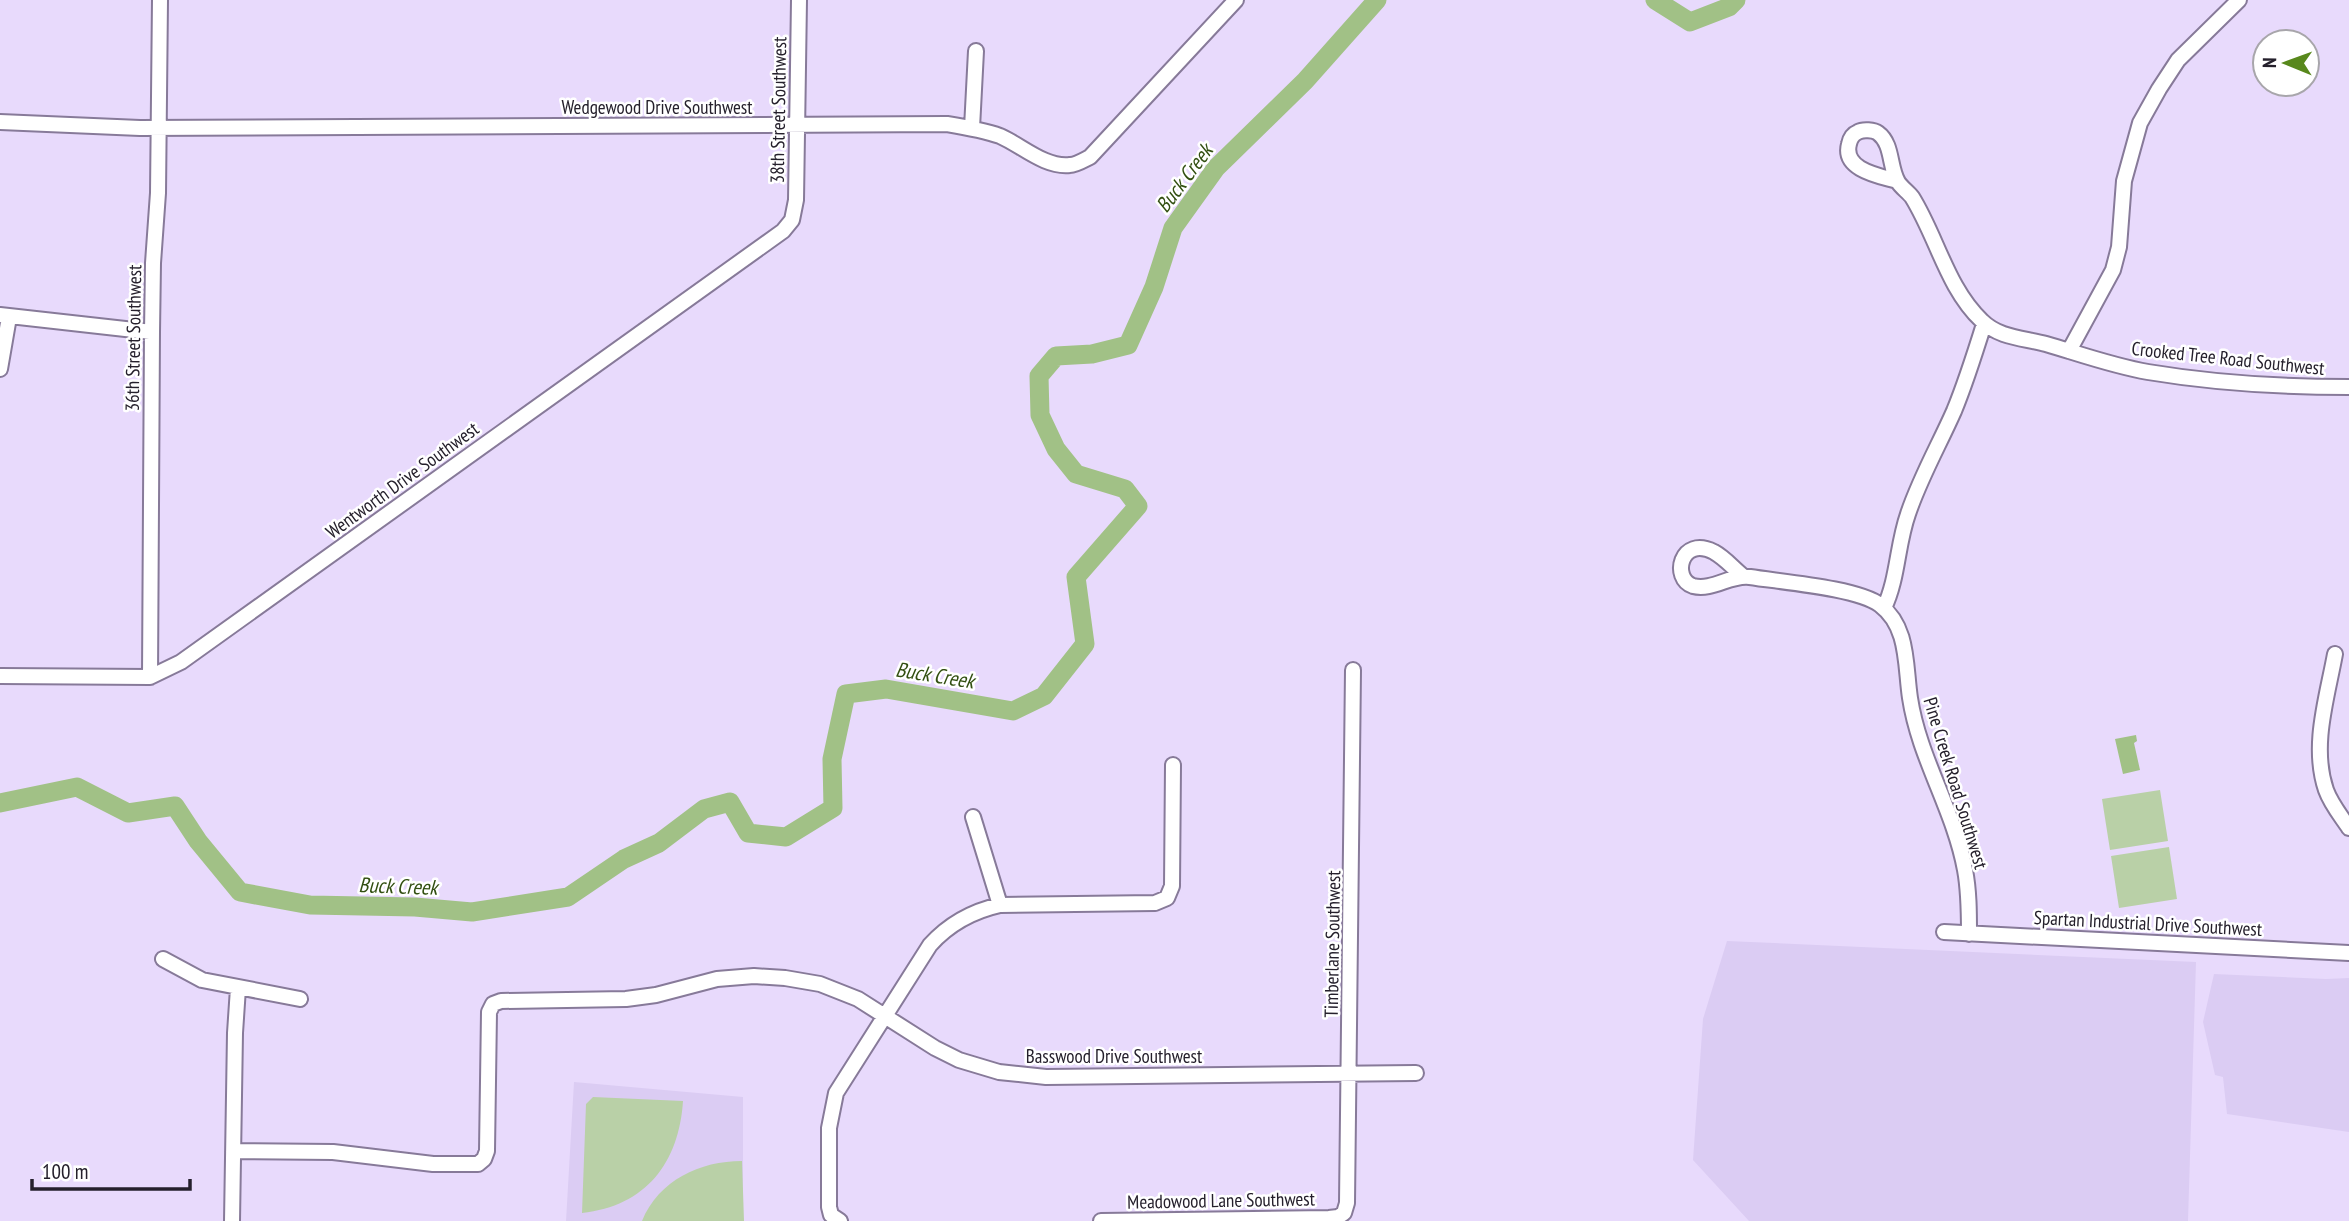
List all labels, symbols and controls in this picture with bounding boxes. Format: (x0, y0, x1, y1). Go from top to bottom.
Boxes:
north arrow (2251, 28, 2321, 98)
street label: 38th Street Southwest (765, 36, 791, 184)
text: N (2257, 57, 2281, 68)
street label: Wedgewood Drive Southwest (561, 95, 753, 119)
water label: Buck Creek (1149, 136, 1220, 218)
street label: 36th Street Southwest (120, 264, 146, 412)
street label: Crooked Tree Road Southwest (2130, 336, 2326, 380)
street label: Wentworth Drive Southwest (321, 416, 484, 544)
water label: Buck Creek (894, 655, 979, 695)
street label: Pine Creek Road Southwest (1918, 694, 1994, 872)
street label: Timberlane Southwest (1319, 869, 1345, 1018)
water label: Buck Creek (358, 871, 441, 901)
street label: Spartan Industrial Drive Southwest (2033, 905, 2263, 941)
street label: Basswood Drive Southwest (1026, 1044, 1203, 1068)
scale bar (32, 1148, 189, 1192)
text: 100 m (42, 1158, 88, 1185)
street label: Meadowood Lane Southwest (1127, 1186, 1316, 1214)

